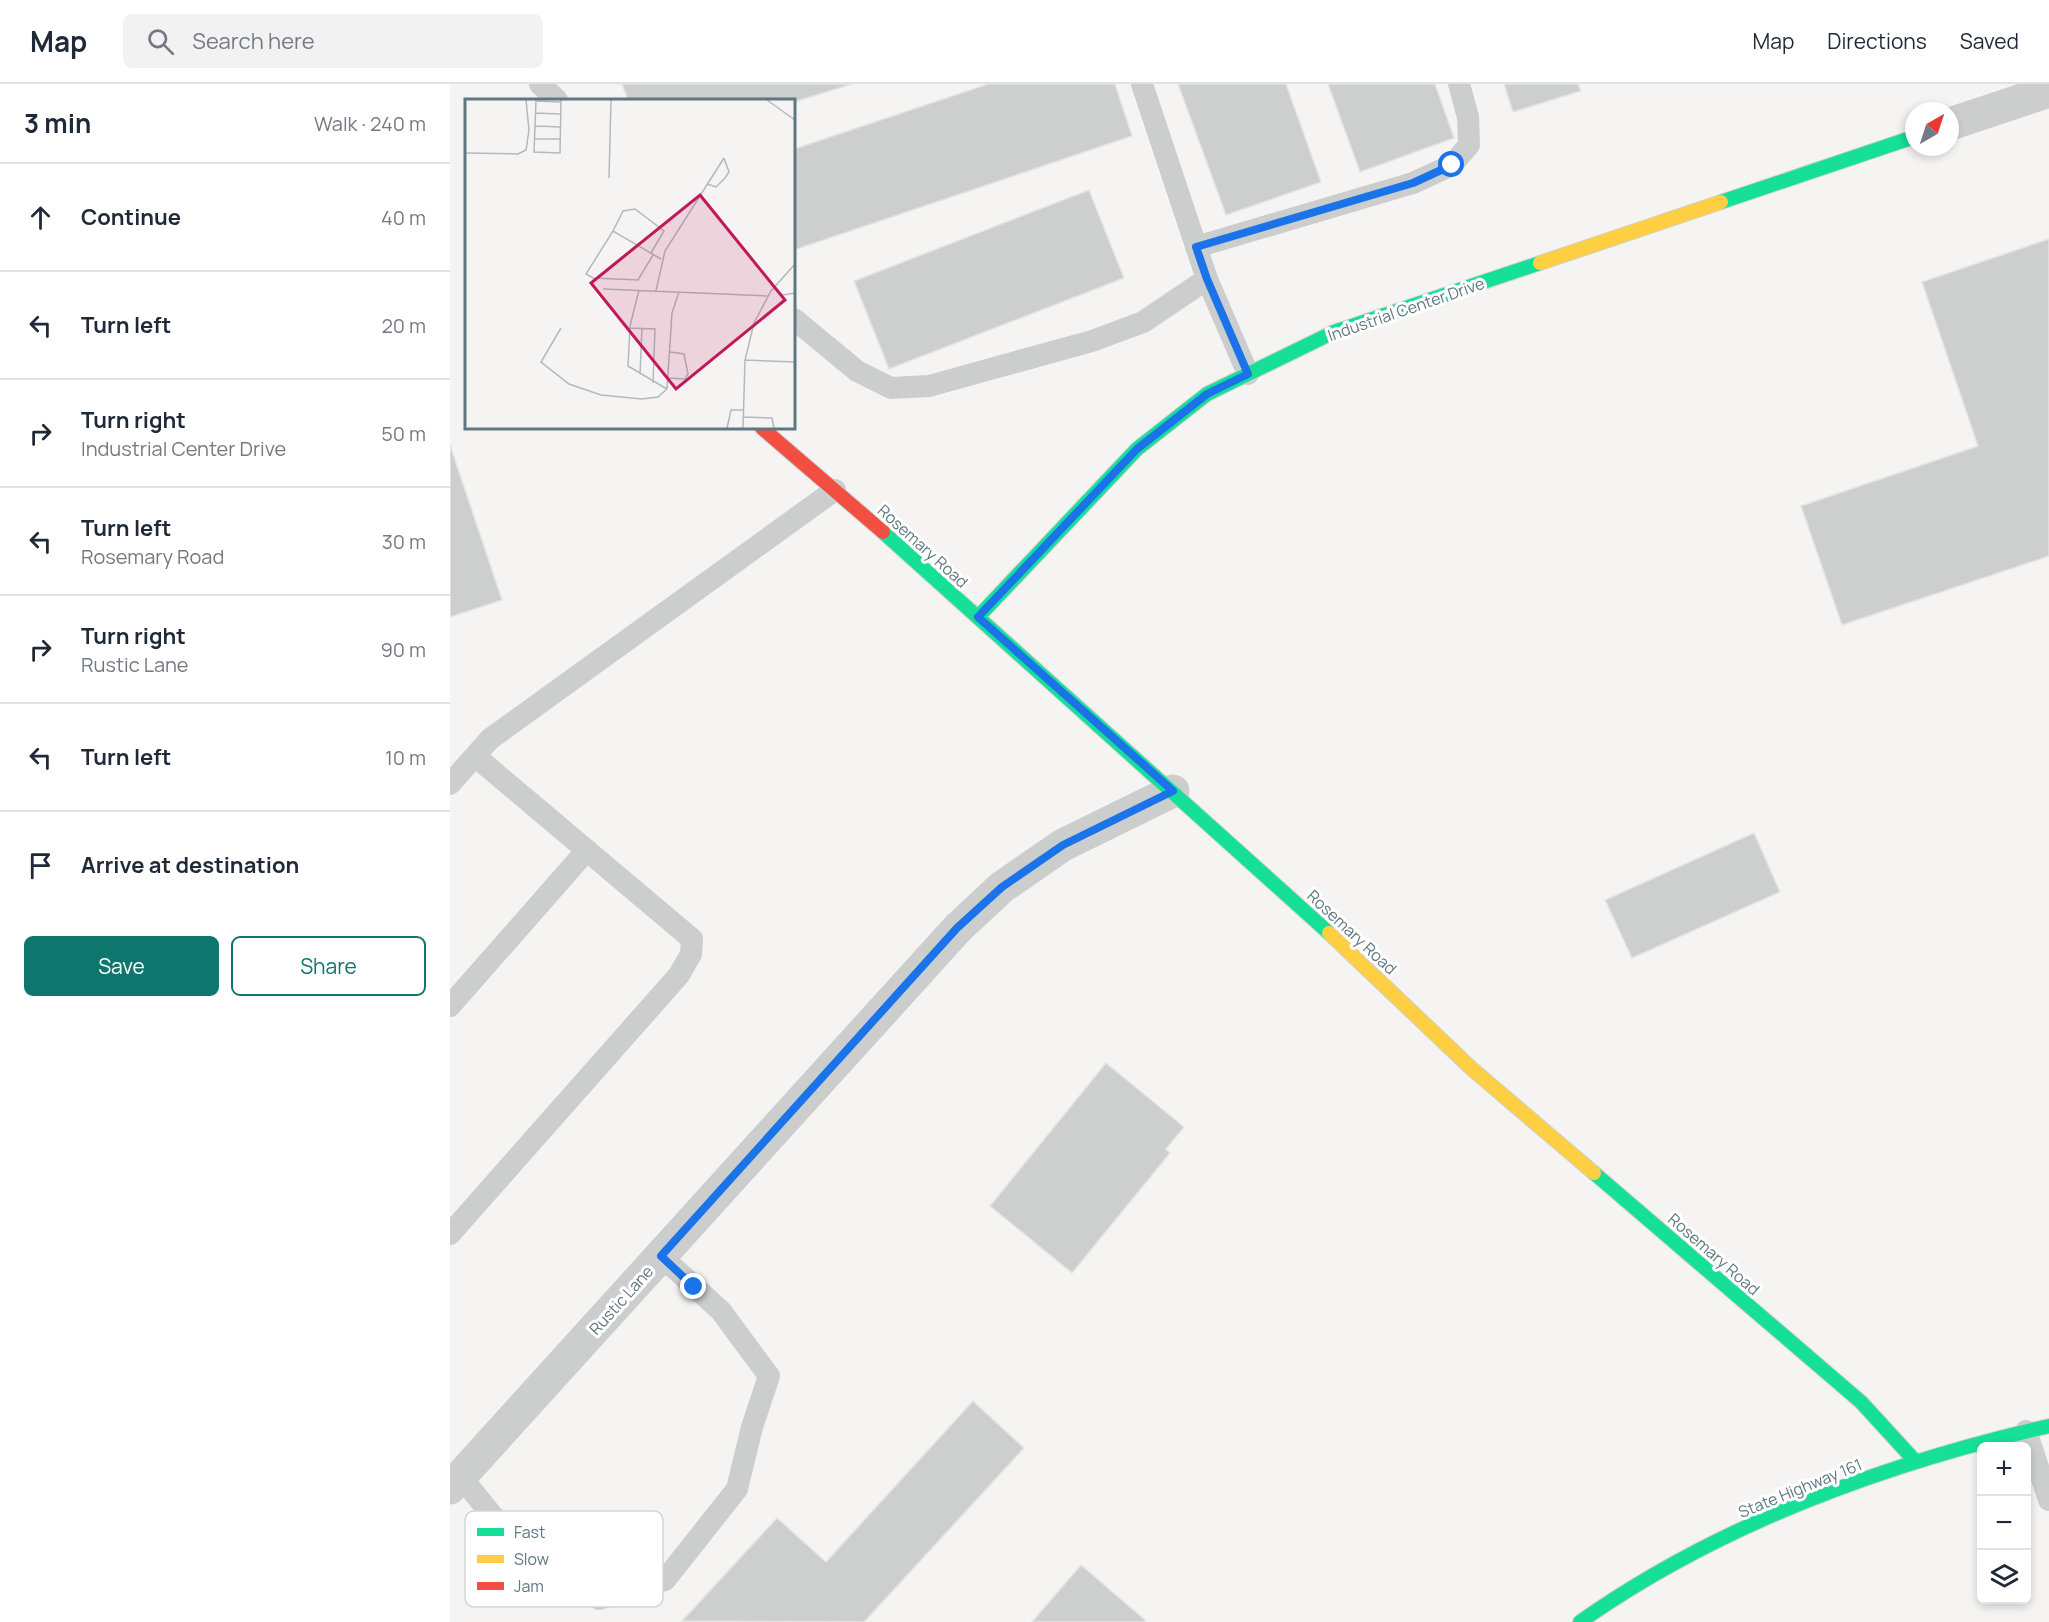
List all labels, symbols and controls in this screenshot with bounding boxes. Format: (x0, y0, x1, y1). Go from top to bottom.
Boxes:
search box (123, 14, 543, 68)
text: Map (30, 22, 87, 60)
icon: search (144, 25, 177, 58)
text: Search here (192, 26, 315, 56)
text: Map (1753, 27, 1794, 55)
text: Directions (1827, 27, 1927, 55)
text: Saved (1960, 27, 2019, 55)
inset map (465, 99, 795, 429)
north arrow (1905, 102, 1959, 156)
text: 3 min (24, 105, 91, 141)
text: Walk · 240 m (314, 110, 426, 137)
route start (1438, 151, 1464, 177)
icon: ahead (24, 201, 57, 234)
text: Continue (81, 202, 181, 232)
text: 40 m (381, 204, 426, 231)
street label: Industrial Center Drive (1325, 272, 1487, 346)
icon: left (24, 309, 57, 342)
text: Turn left (81, 310, 171, 340)
text: 20 m (381, 312, 426, 339)
text: Turn right (81, 405, 186, 435)
icon: right (24, 417, 57, 450)
text: 50 m (381, 420, 426, 447)
text: Industrial Center Drive (81, 435, 286, 462)
street label: Rosemary Road (873, 499, 973, 593)
text: Turn left (81, 513, 171, 543)
icon: left (24, 525, 57, 558)
text: 30 m (382, 528, 426, 555)
text: Rosemary Road (81, 543, 224, 570)
text: Turn right (81, 621, 186, 651)
icon: right (24, 633, 57, 666)
text: 90 m (380, 636, 426, 663)
text: Rustic Lane (81, 651, 189, 678)
icon: left (24, 741, 57, 774)
text: Turn left (81, 742, 171, 772)
text: 10 m (385, 744, 426, 771)
icon: arrive (24, 849, 57, 882)
text: Arrive at destination (81, 850, 299, 880)
street label: Rosemary Road (1303, 885, 1401, 979)
button: Save (24, 936, 219, 996)
button: Share (231, 936, 426, 996)
street label: Rosemary Road (1664, 1208, 1764, 1300)
street label: Rustic Lane (584, 1261, 658, 1339)
route end (680, 1273, 706, 1299)
map controls (1977, 1442, 2031, 1604)
button: + (1977, 1442, 2031, 1496)
street label: State Highway 161 (1735, 1453, 1865, 1523)
button: − (1977, 1496, 2031, 1550)
legend (465, 1511, 663, 1607)
text: Fast (514, 1521, 545, 1543)
text: Slow (514, 1548, 549, 1570)
button: layers (1977, 1550, 2031, 1604)
text: Jam (514, 1575, 544, 1597)

